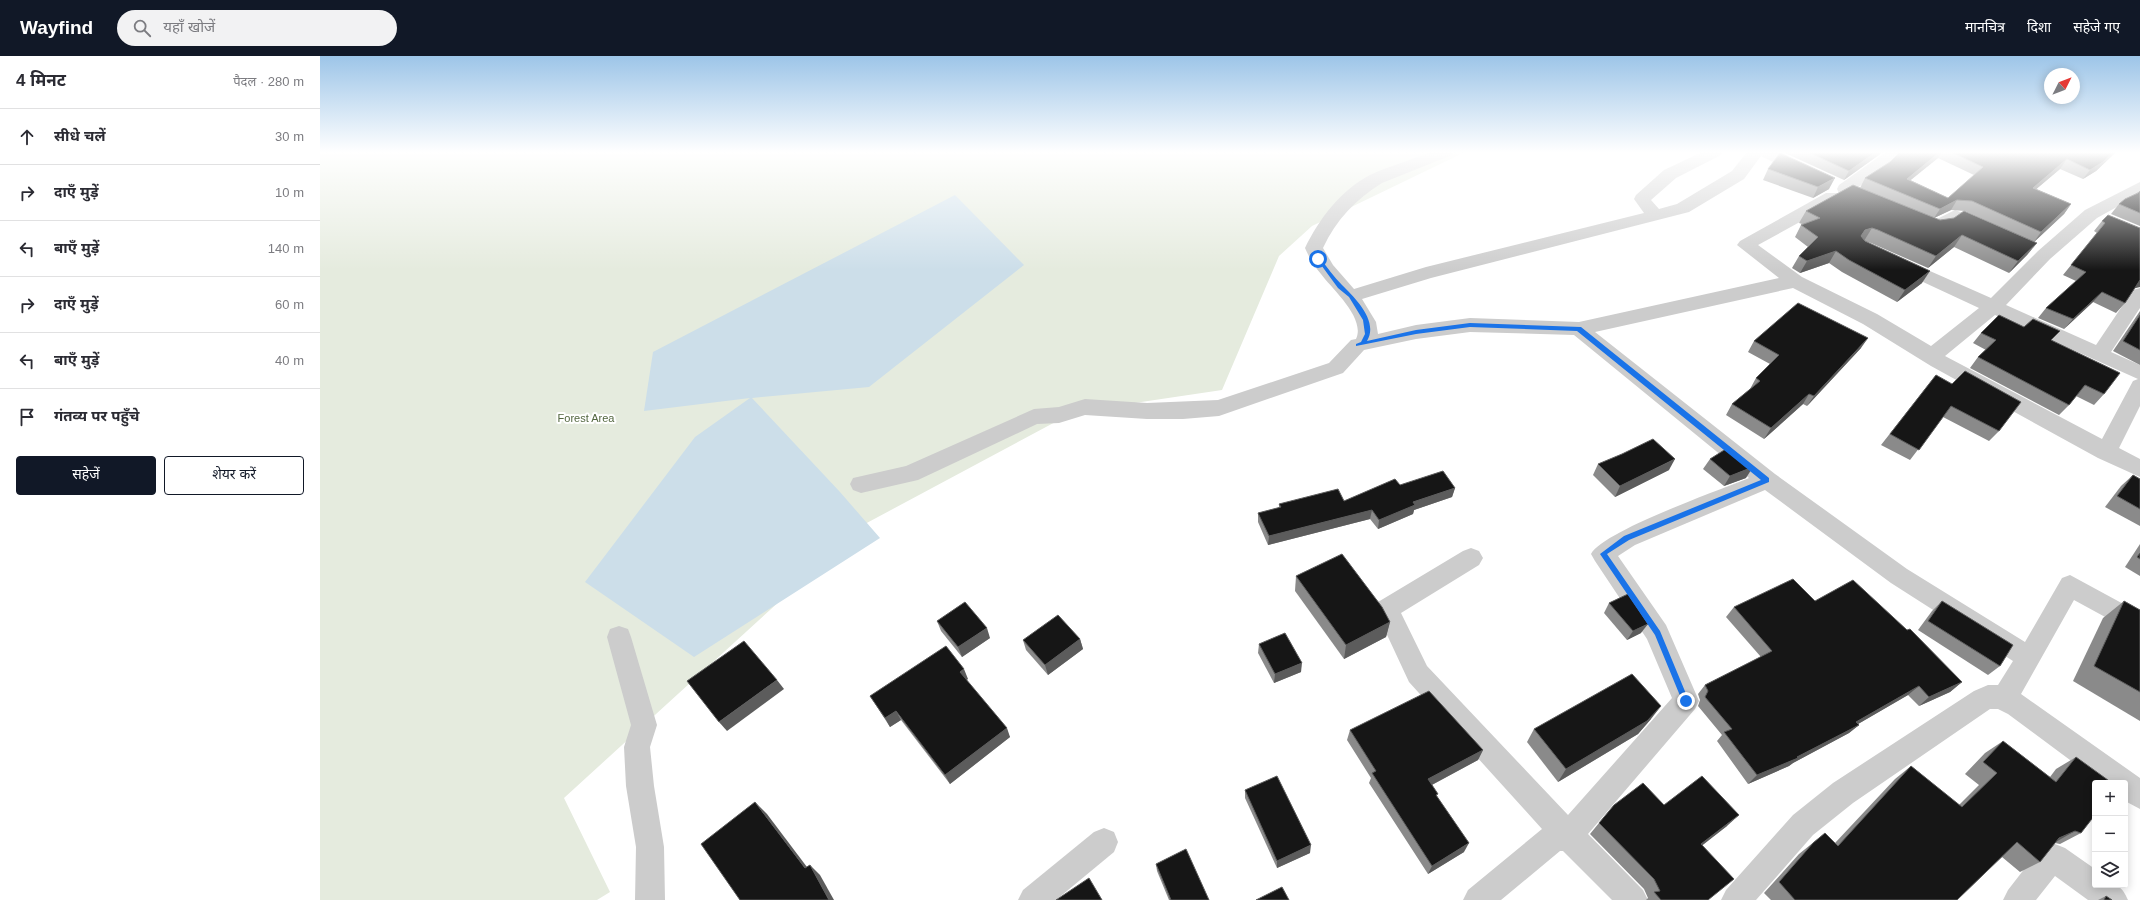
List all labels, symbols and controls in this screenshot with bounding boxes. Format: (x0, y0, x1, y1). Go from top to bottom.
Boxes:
search box (117, 10, 397, 46)
text: Wayfind (20, 17, 93, 38)
icon: search (131, 17, 153, 39)
text: यहाँ खोजें (163, 18, 215, 35)
text: मानचित्र (1965, 19, 2005, 35)
text: दिशा (2027, 19, 2051, 35)
text: सहेजे गए (2073, 19, 2120, 35)
north arrow (2044, 68, 2080, 104)
text: 4 मिनट (16, 71, 66, 90)
text: पैदल · 280 m (233, 74, 304, 89)
icon: ahead (16, 126, 38, 148)
text: सीधे चलें (54, 127, 105, 144)
text: 30 m (275, 129, 304, 144)
icon: right (16, 182, 38, 204)
text: दाएँ मुड़ें (54, 183, 98, 200)
text: 10 m (275, 185, 304, 200)
icon: left (16, 238, 38, 260)
text: बाएँ मुड़ें (54, 239, 99, 256)
text: 140 m (268, 241, 304, 256)
route start (1309, 250, 1327, 268)
icon: right (16, 294, 38, 316)
text: दाएँ मुड़ें (54, 295, 98, 312)
text: 60 m (275, 297, 304, 312)
icon: left (16, 350, 38, 372)
text: बाएँ मुड़ें (54, 351, 99, 368)
text: 40 m (275, 353, 304, 368)
icon: arrive (16, 406, 38, 428)
text: गंतव्य पर पहुँचे (54, 407, 139, 424)
park label: Forest Area (558, 412, 615, 424)
button: सहेजें (16, 456, 156, 495)
button: शेयर करें (164, 456, 304, 495)
route end (1677, 692, 1695, 710)
map controls (2092, 780, 2128, 888)
button: + (2092, 780, 2128, 816)
button: − (2092, 816, 2128, 852)
button: layers (2092, 852, 2128, 888)

